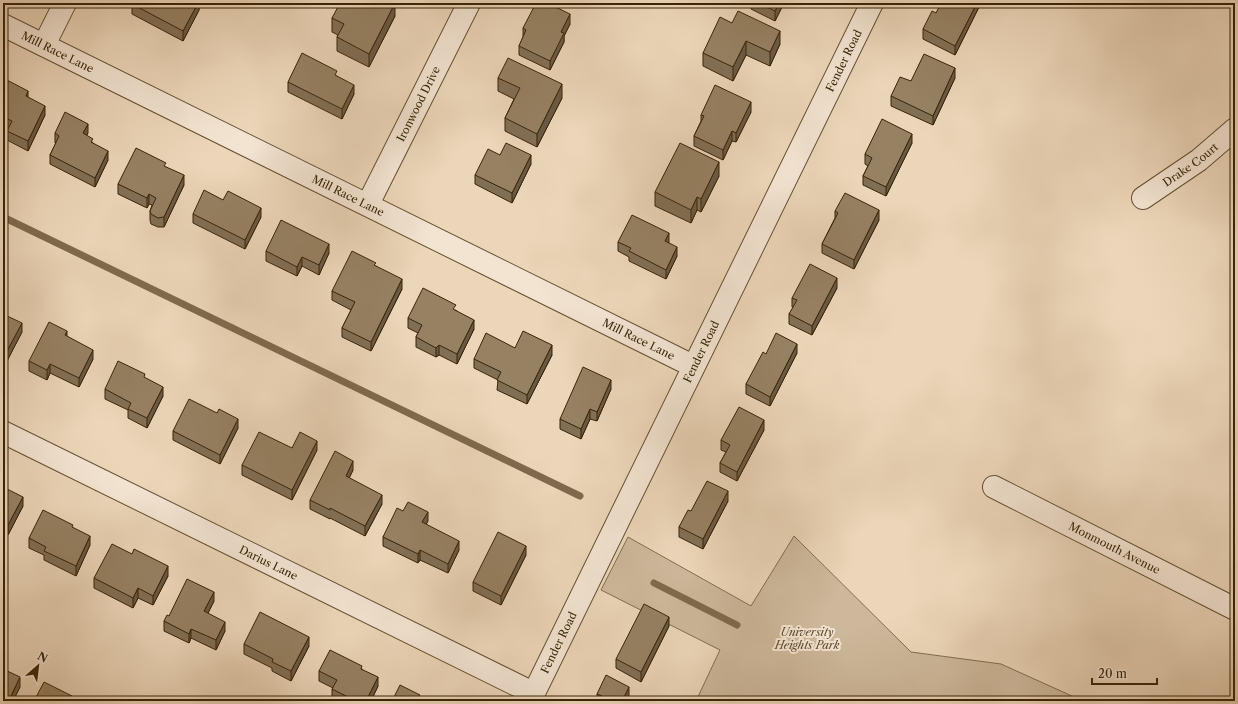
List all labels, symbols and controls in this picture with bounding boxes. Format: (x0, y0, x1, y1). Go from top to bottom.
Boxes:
street label: Fender Road (823, 27, 865, 94)
street label: Mill Race Lane (19, 28, 96, 76)
street label: Ironwood Drive (393, 64, 443, 144)
street label: Drake Court (1160, 140, 1221, 189)
street label: Mill Race Lane (310, 172, 387, 219)
street label: Mill Race Lane (600, 315, 677, 363)
street label: Fender Road (680, 318, 722, 385)
street label: Monmouth Avenue (1066, 519, 1163, 577)
street label: Darius Lane (237, 542, 300, 583)
street label: Fender Road (538, 609, 580, 676)
park label: University Heights Park (774, 625, 840, 652)
north arrow (18, 646, 58, 686)
text: N (35, 649, 51, 666)
scale bar (1092, 660, 1157, 686)
text: 20 m (1098, 666, 1127, 681)

